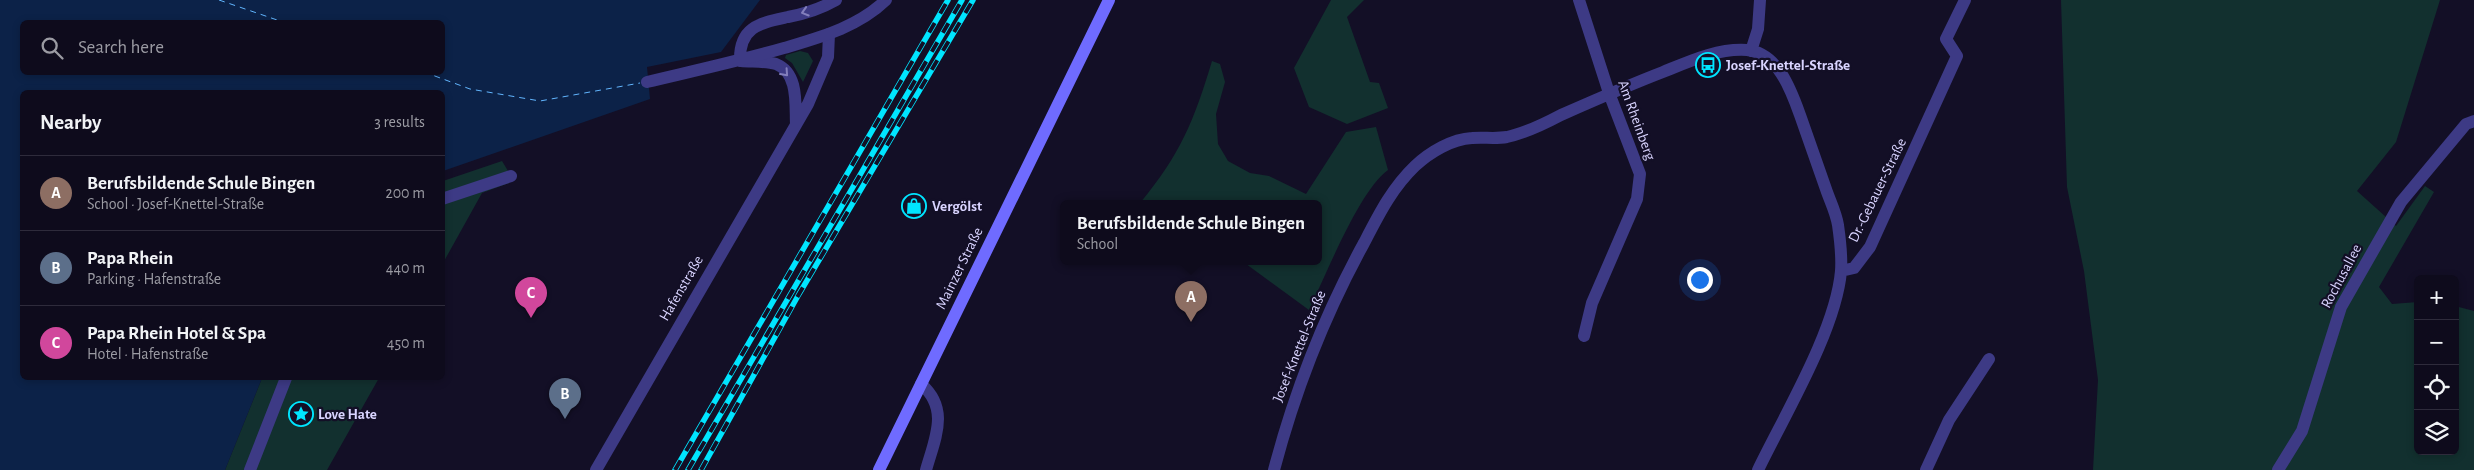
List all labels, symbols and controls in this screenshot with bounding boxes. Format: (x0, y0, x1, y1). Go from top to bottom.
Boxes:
one-way arrow (802, 7, 810, 17)
search box (20, 20, 445, 75)
icon: search (38, 34, 66, 62)
text: Search here (78, 38, 164, 57)
bus stop icon: Josef-Knettel-Straße (1695, 52, 1721, 78)
place label: Josef-Knettel-Straße (1726, 58, 1850, 73)
one-way arrow (779, 68, 788, 77)
street label: Am Rheinberg (1615, 78, 1658, 163)
text: Nearby (40, 112, 101, 133)
text: 3 results (374, 114, 425, 130)
street label: Dr.-Gebauer-Straße (1846, 136, 1909, 245)
text: Berufsbildende Schule Bingen (87, 174, 315, 193)
text: A (51, 185, 61, 201)
text: 200 m (385, 185, 425, 201)
shop icon: Vergölst (901, 193, 927, 219)
text: School · Josef-Knettel-Straße (87, 196, 264, 212)
place label: Vergölst (932, 199, 982, 214)
popup (1060, 200, 1322, 265)
text: Berufsbildende Schule Bingen (1077, 214, 1305, 233)
street label: Mainzer Straße (933, 225, 986, 311)
text: School (1077, 236, 1118, 252)
street label: Rochusallee (2318, 242, 2365, 311)
text: Papa Rhein (87, 249, 173, 268)
street label: Hafenstraße (657, 253, 706, 324)
text: B (51, 260, 61, 276)
text: 440 m (386, 260, 425, 276)
your location (1687, 267, 1713, 293)
text: Parking · Hafenstraße (87, 271, 221, 287)
map controls (2414, 275, 2459, 455)
button: + (2414, 275, 2459, 320)
pin: C (515, 277, 547, 318)
pin: A (1175, 281, 1207, 322)
street label: Josef-Knettel-Straße (1270, 288, 1329, 404)
button: − (2414, 320, 2459, 365)
text: Papa Rhein Hotel & Spa (87, 324, 266, 343)
text: C (52, 335, 60, 351)
text: 450 m (387, 335, 425, 351)
text: Hotel · Hafenstraße (87, 346, 208, 362)
button: locate (2414, 365, 2459, 410)
pin: B (549, 378, 581, 419)
place icon: Love Hate (288, 401, 314, 427)
place label: Love Hate (318, 407, 377, 422)
button: layers (2414, 410, 2459, 455)

